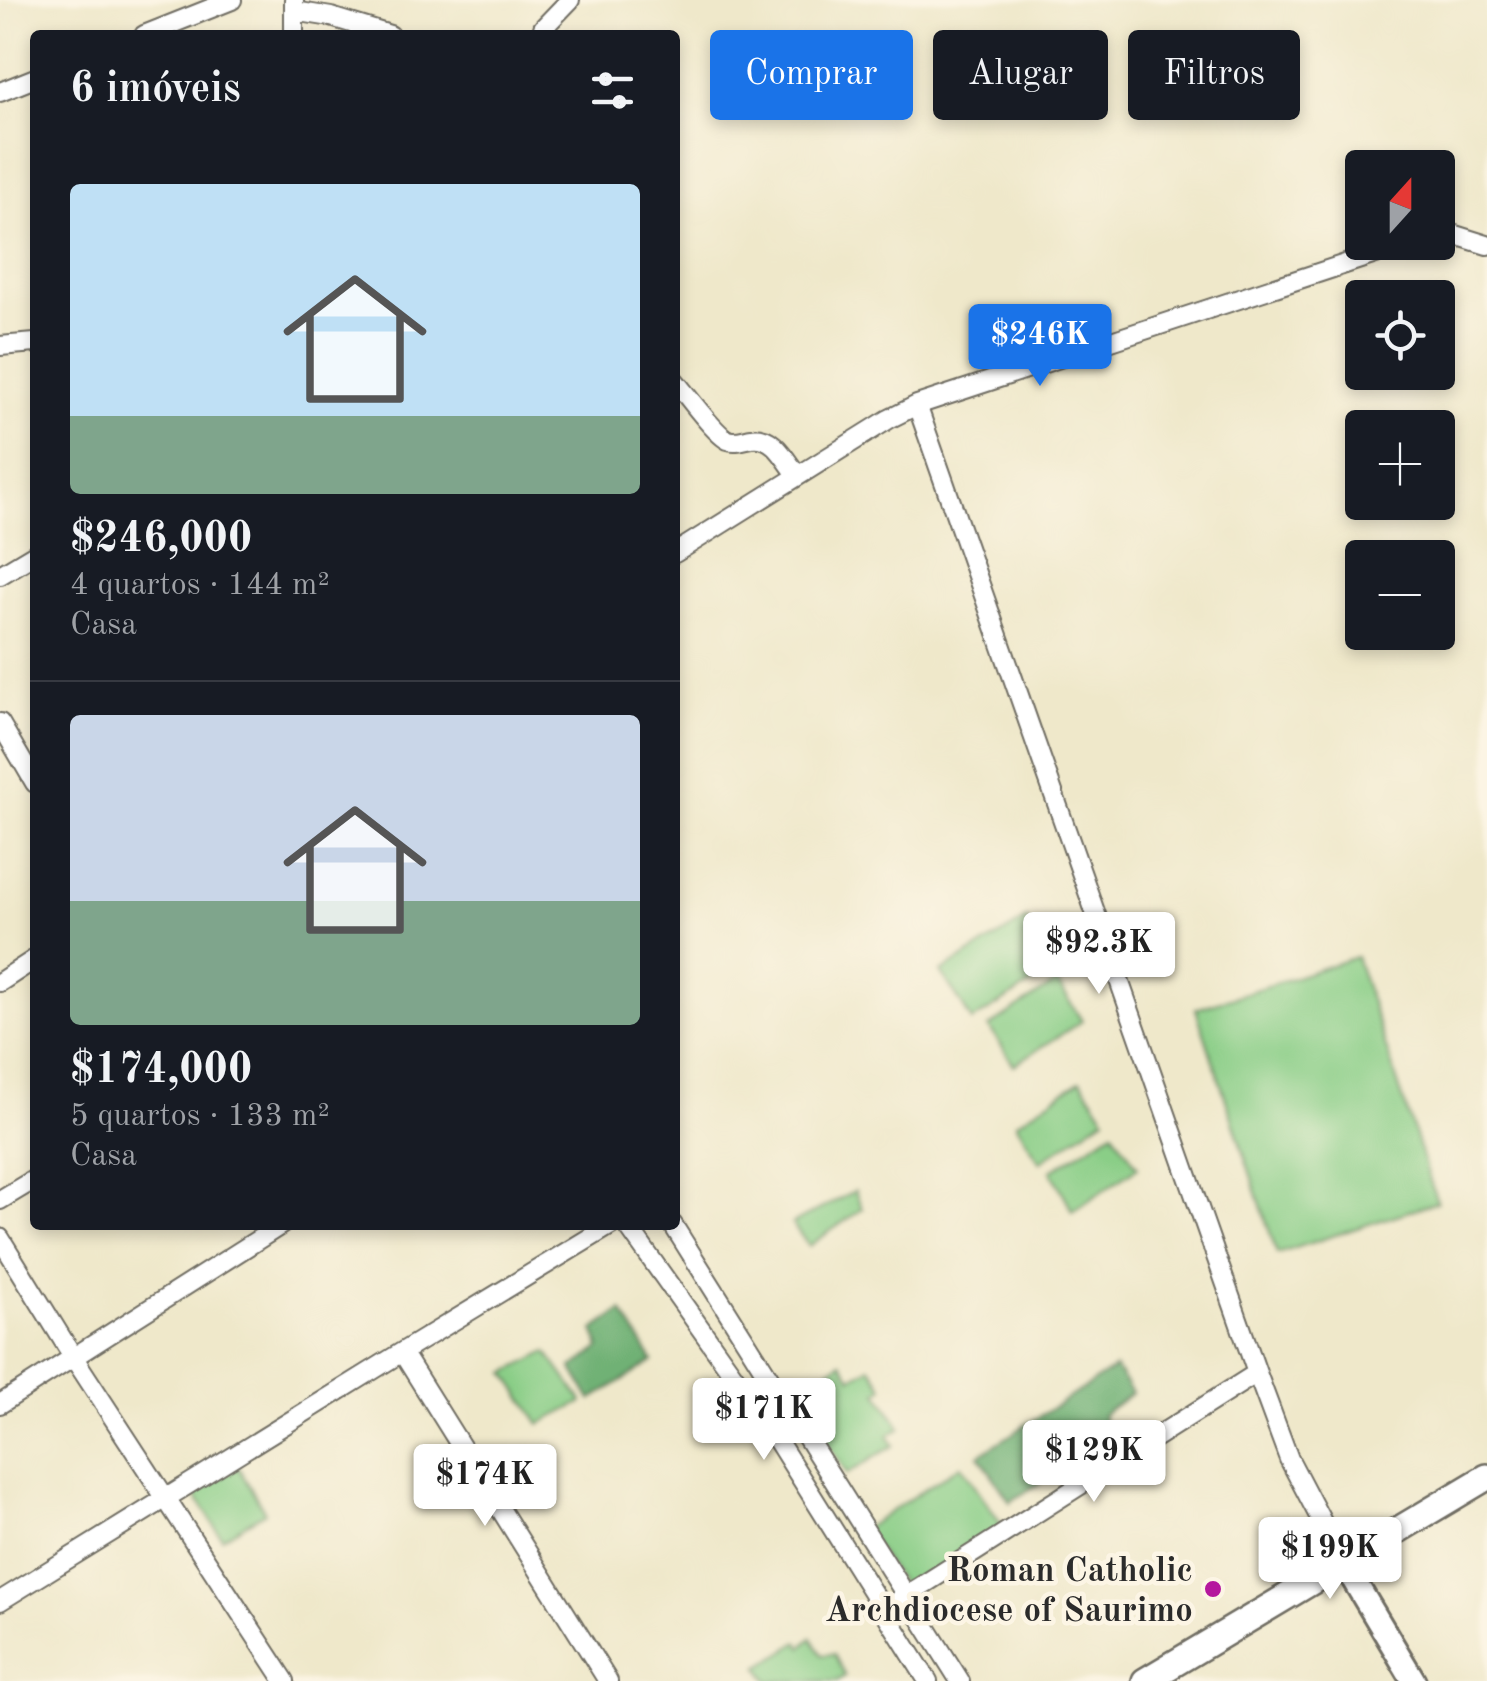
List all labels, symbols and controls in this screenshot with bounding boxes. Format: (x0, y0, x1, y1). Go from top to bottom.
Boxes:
chip: Comprar (710, 30, 913, 120)
chip: Alugar (933, 30, 1108, 120)
chip: Filtros (1128, 30, 1300, 120)
icon: filters (585, 63, 640, 118)
text: 6 imóveis (70, 69, 241, 111)
north arrow (1345, 150, 1455, 260)
map controls (1345, 150, 1455, 650)
icon: home (265, 249, 445, 429)
button: locate (1345, 280, 1455, 390)
pin: $246K (970, 304, 1110, 389)
text: $246K (991, 320, 1089, 352)
button: + (1345, 410, 1455, 520)
text: $246,000 (70, 519, 252, 561)
button: − (1345, 540, 1455, 650)
text: 4 quartos · 144 m² (70, 570, 330, 602)
text: Casa (70, 610, 137, 642)
icon: home (265, 780, 445, 960)
pin: $92.3K (1018, 912, 1180, 997)
text: $92.3K (1045, 928, 1153, 960)
text: $174,000 (70, 1050, 252, 1092)
text: 5 quartos · 133 m² (70, 1101, 330, 1133)
text: Casa (70, 1141, 137, 1173)
pin: $171K (694, 1378, 834, 1463)
text: $171K (715, 1394, 813, 1426)
pin: $129K (1024, 1420, 1164, 1505)
text: $129K (1045, 1436, 1143, 1468)
pin: $174K (415, 1444, 555, 1529)
text: $174K (436, 1460, 534, 1492)
pin: $199K (1260, 1517, 1400, 1602)
text: $199K (1281, 1533, 1379, 1565)
place label: Roman Catholic Archdiocese of Saurimo (825, 1554, 1193, 1629)
marker: Roman Catholic Archdiocese of Saurimo (1202, 1578, 1224, 1600)

